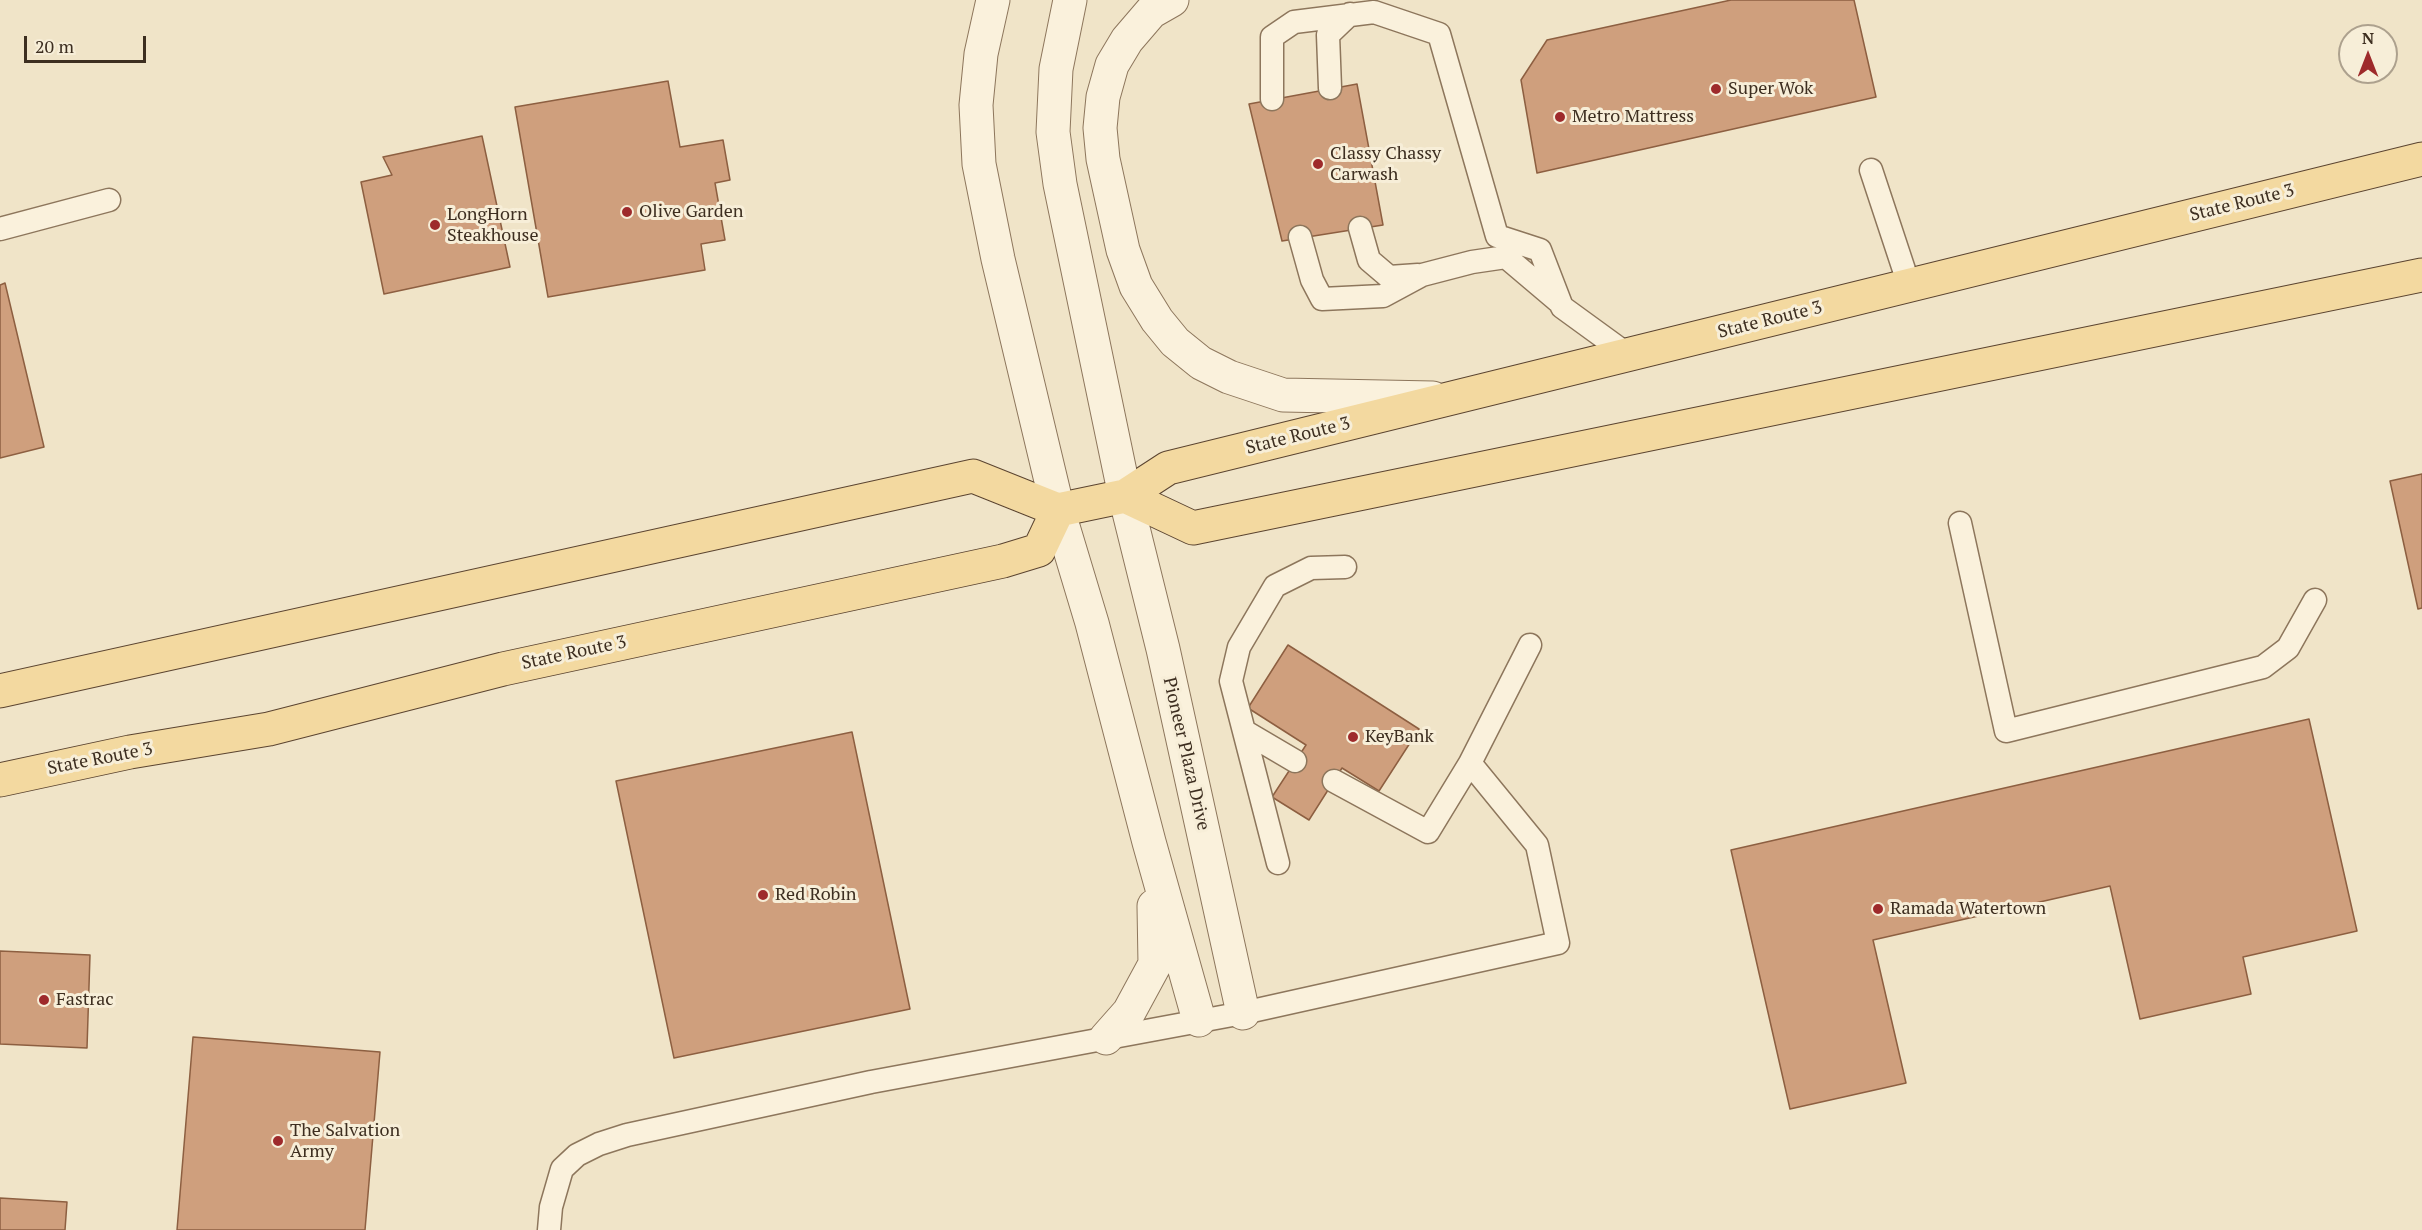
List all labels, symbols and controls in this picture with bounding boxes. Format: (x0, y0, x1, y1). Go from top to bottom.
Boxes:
scale bar (27, 24, 148, 62)
north arrow (2338, 24, 2398, 84)
text: N (2362, 27, 2374, 49)
text: 20 m (35, 34, 74, 58)
place label: Super Wok (1728, 78, 1813, 100)
marker: Super Wok (1709, 82, 1723, 96)
place label: Metro Mattress (1572, 106, 1694, 128)
marker: Metro Mattress (1553, 110, 1567, 124)
place label: Classy Chassy Carwash (1330, 143, 1441, 186)
marker: Classy Chassy Carwash (1311, 157, 1325, 171)
street label: State Route 3 (2188, 180, 2296, 226)
place label: Olive Garden (639, 201, 744, 223)
place label: LongHorn Steakhouse (447, 204, 538, 246)
marker: Olive Garden (620, 205, 634, 219)
marker: LongHorn Steakhouse (428, 218, 442, 232)
street label: State Route 3 (1716, 297, 1824, 343)
street label: State Route 3 (1244, 413, 1352, 459)
street label: State Route 3 (520, 631, 628, 675)
street label: Pioneer Plaza Drive (1158, 675, 1214, 833)
place label: KeyBank (1365, 726, 1434, 748)
marker: KeyBank (1346, 730, 1360, 744)
street label: State Route 3 (46, 738, 154, 780)
place label: Red Robin (775, 884, 857, 906)
marker: Red Robin (756, 888, 770, 902)
place label: Ramada Watertown (1890, 898, 2046, 920)
marker: Ramada Watertown (1871, 902, 1885, 916)
place label: Fastrac (56, 989, 114, 1011)
marker: Fastrac (37, 993, 51, 1007)
place label: The Salvation Army (290, 1120, 400, 1162)
marker: The Salvation Army (271, 1134, 285, 1148)

